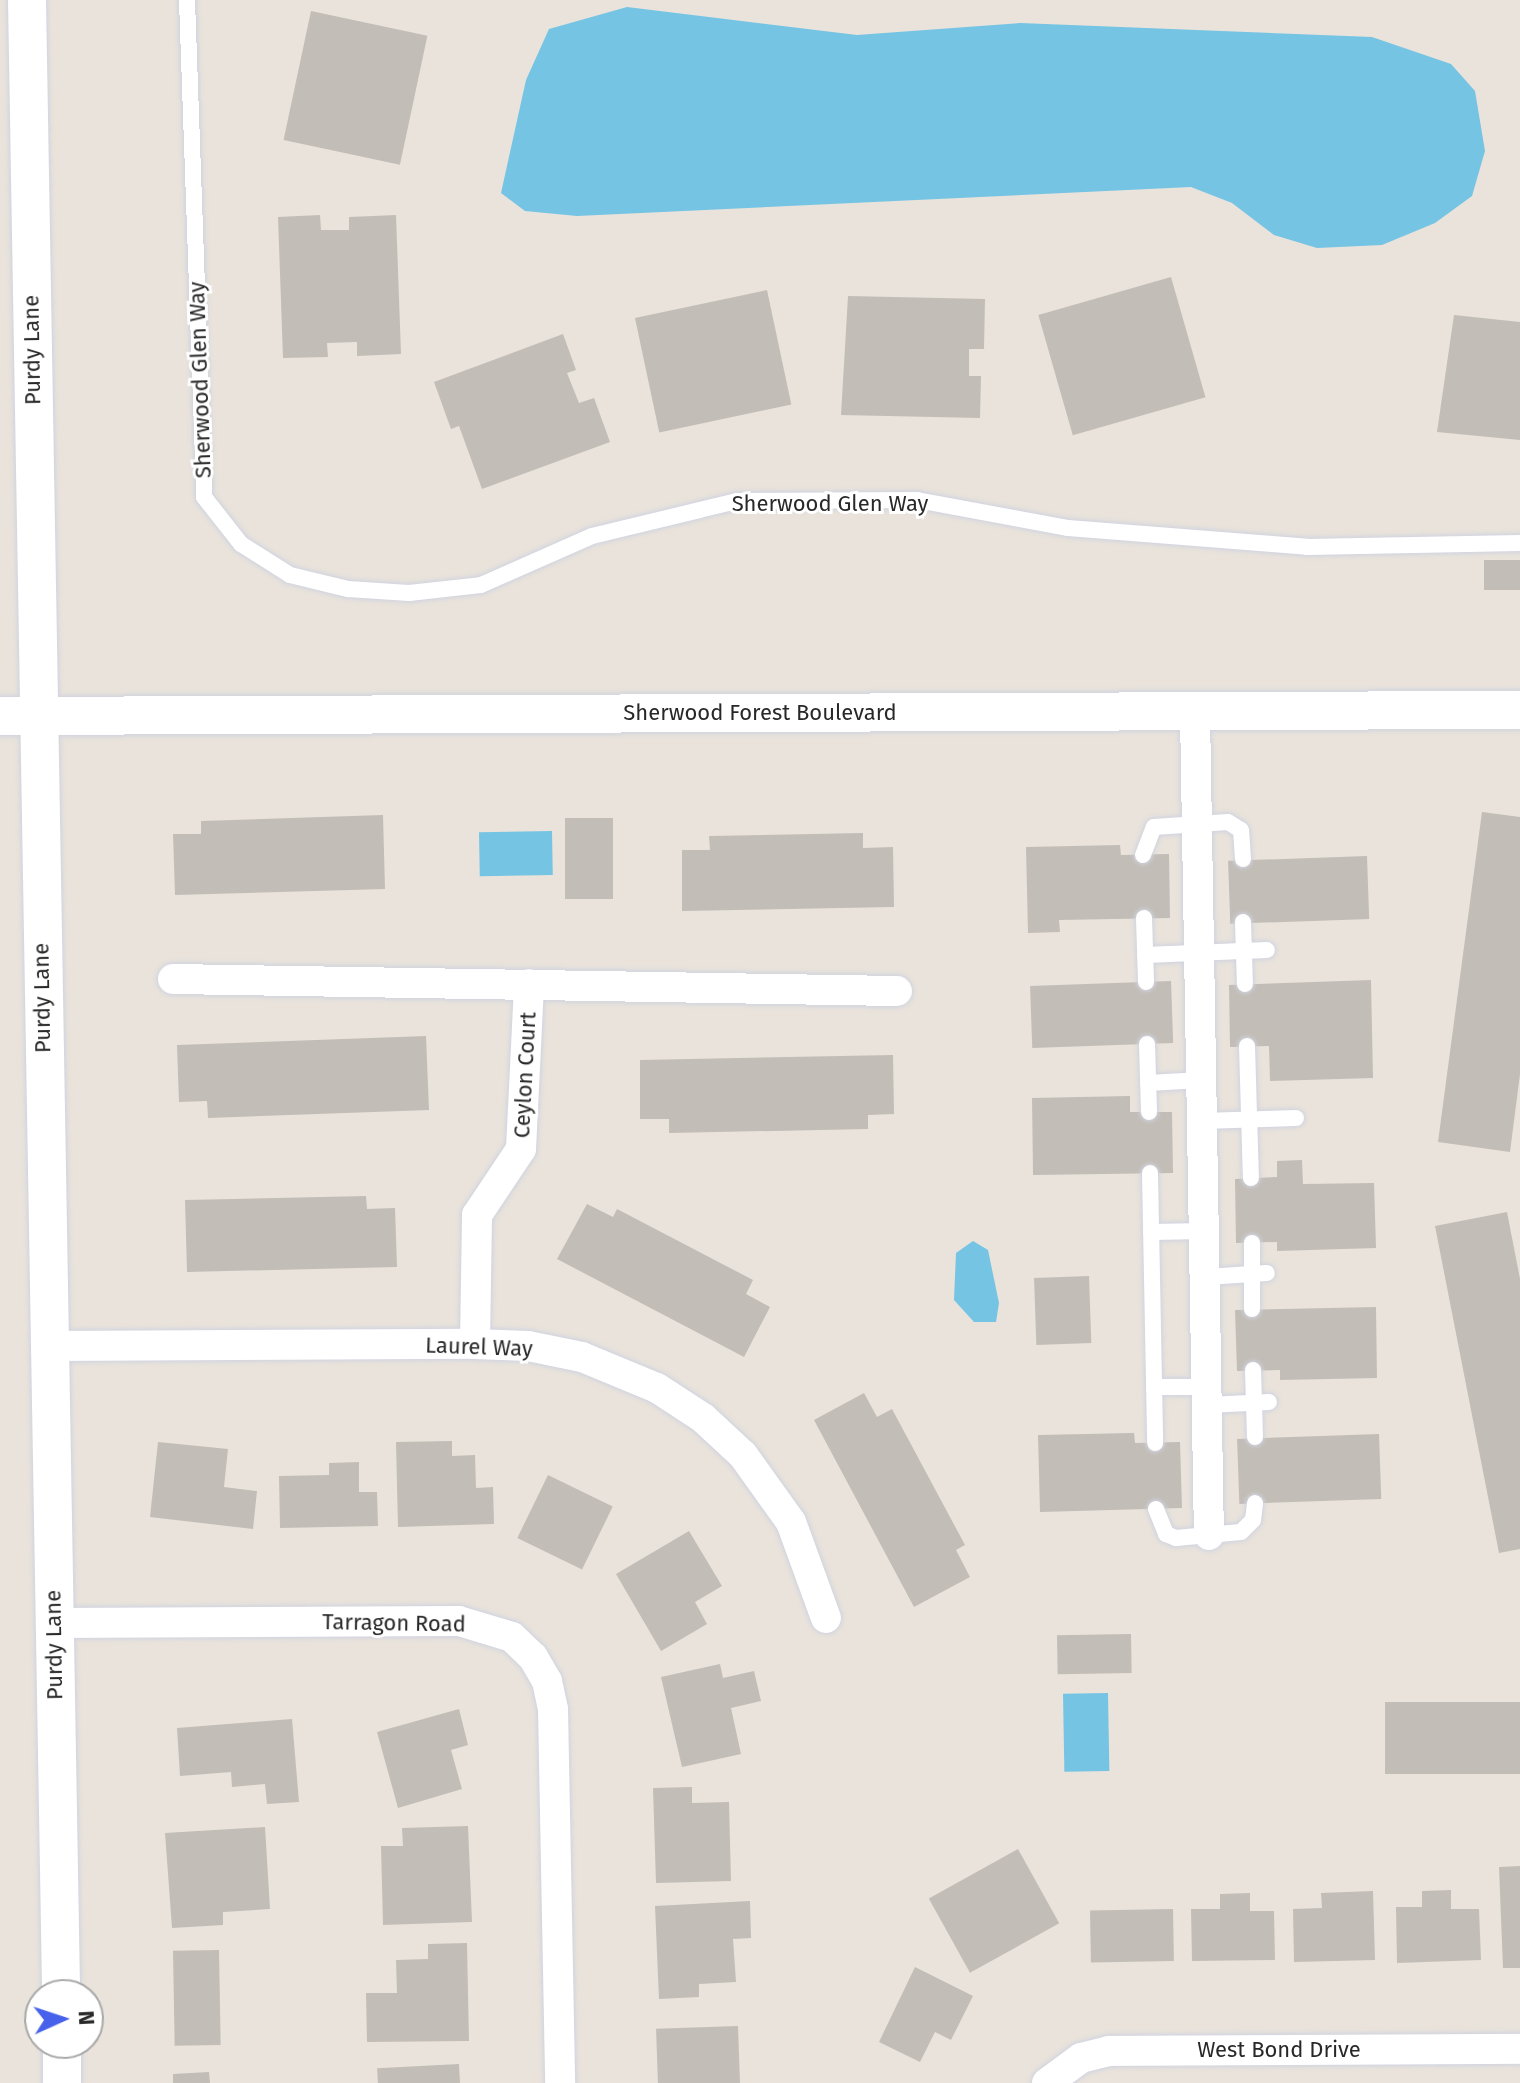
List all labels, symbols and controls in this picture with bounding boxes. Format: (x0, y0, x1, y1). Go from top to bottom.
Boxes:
street label: Sherwood Glen Way (183, 281, 217, 479)
street label: Purdy Lane (18, 295, 46, 405)
street label: Sherwood Glen Way (732, 491, 928, 517)
street label: Sherwood Forest Boulevard (623, 700, 897, 726)
street label: Purdy Lane (28, 943, 56, 1053)
street label: Ceylon Court (509, 1011, 541, 1139)
street label: Laurel Way (425, 1332, 533, 1362)
street label: Purdy Lane (40, 1590, 68, 1700)
street label: Tarragon Road (322, 1609, 466, 1637)
north arrow (24, 1979, 104, 2059)
text: N (73, 2010, 100, 2026)
street label: West Bond Drive (1197, 2037, 1361, 2063)

